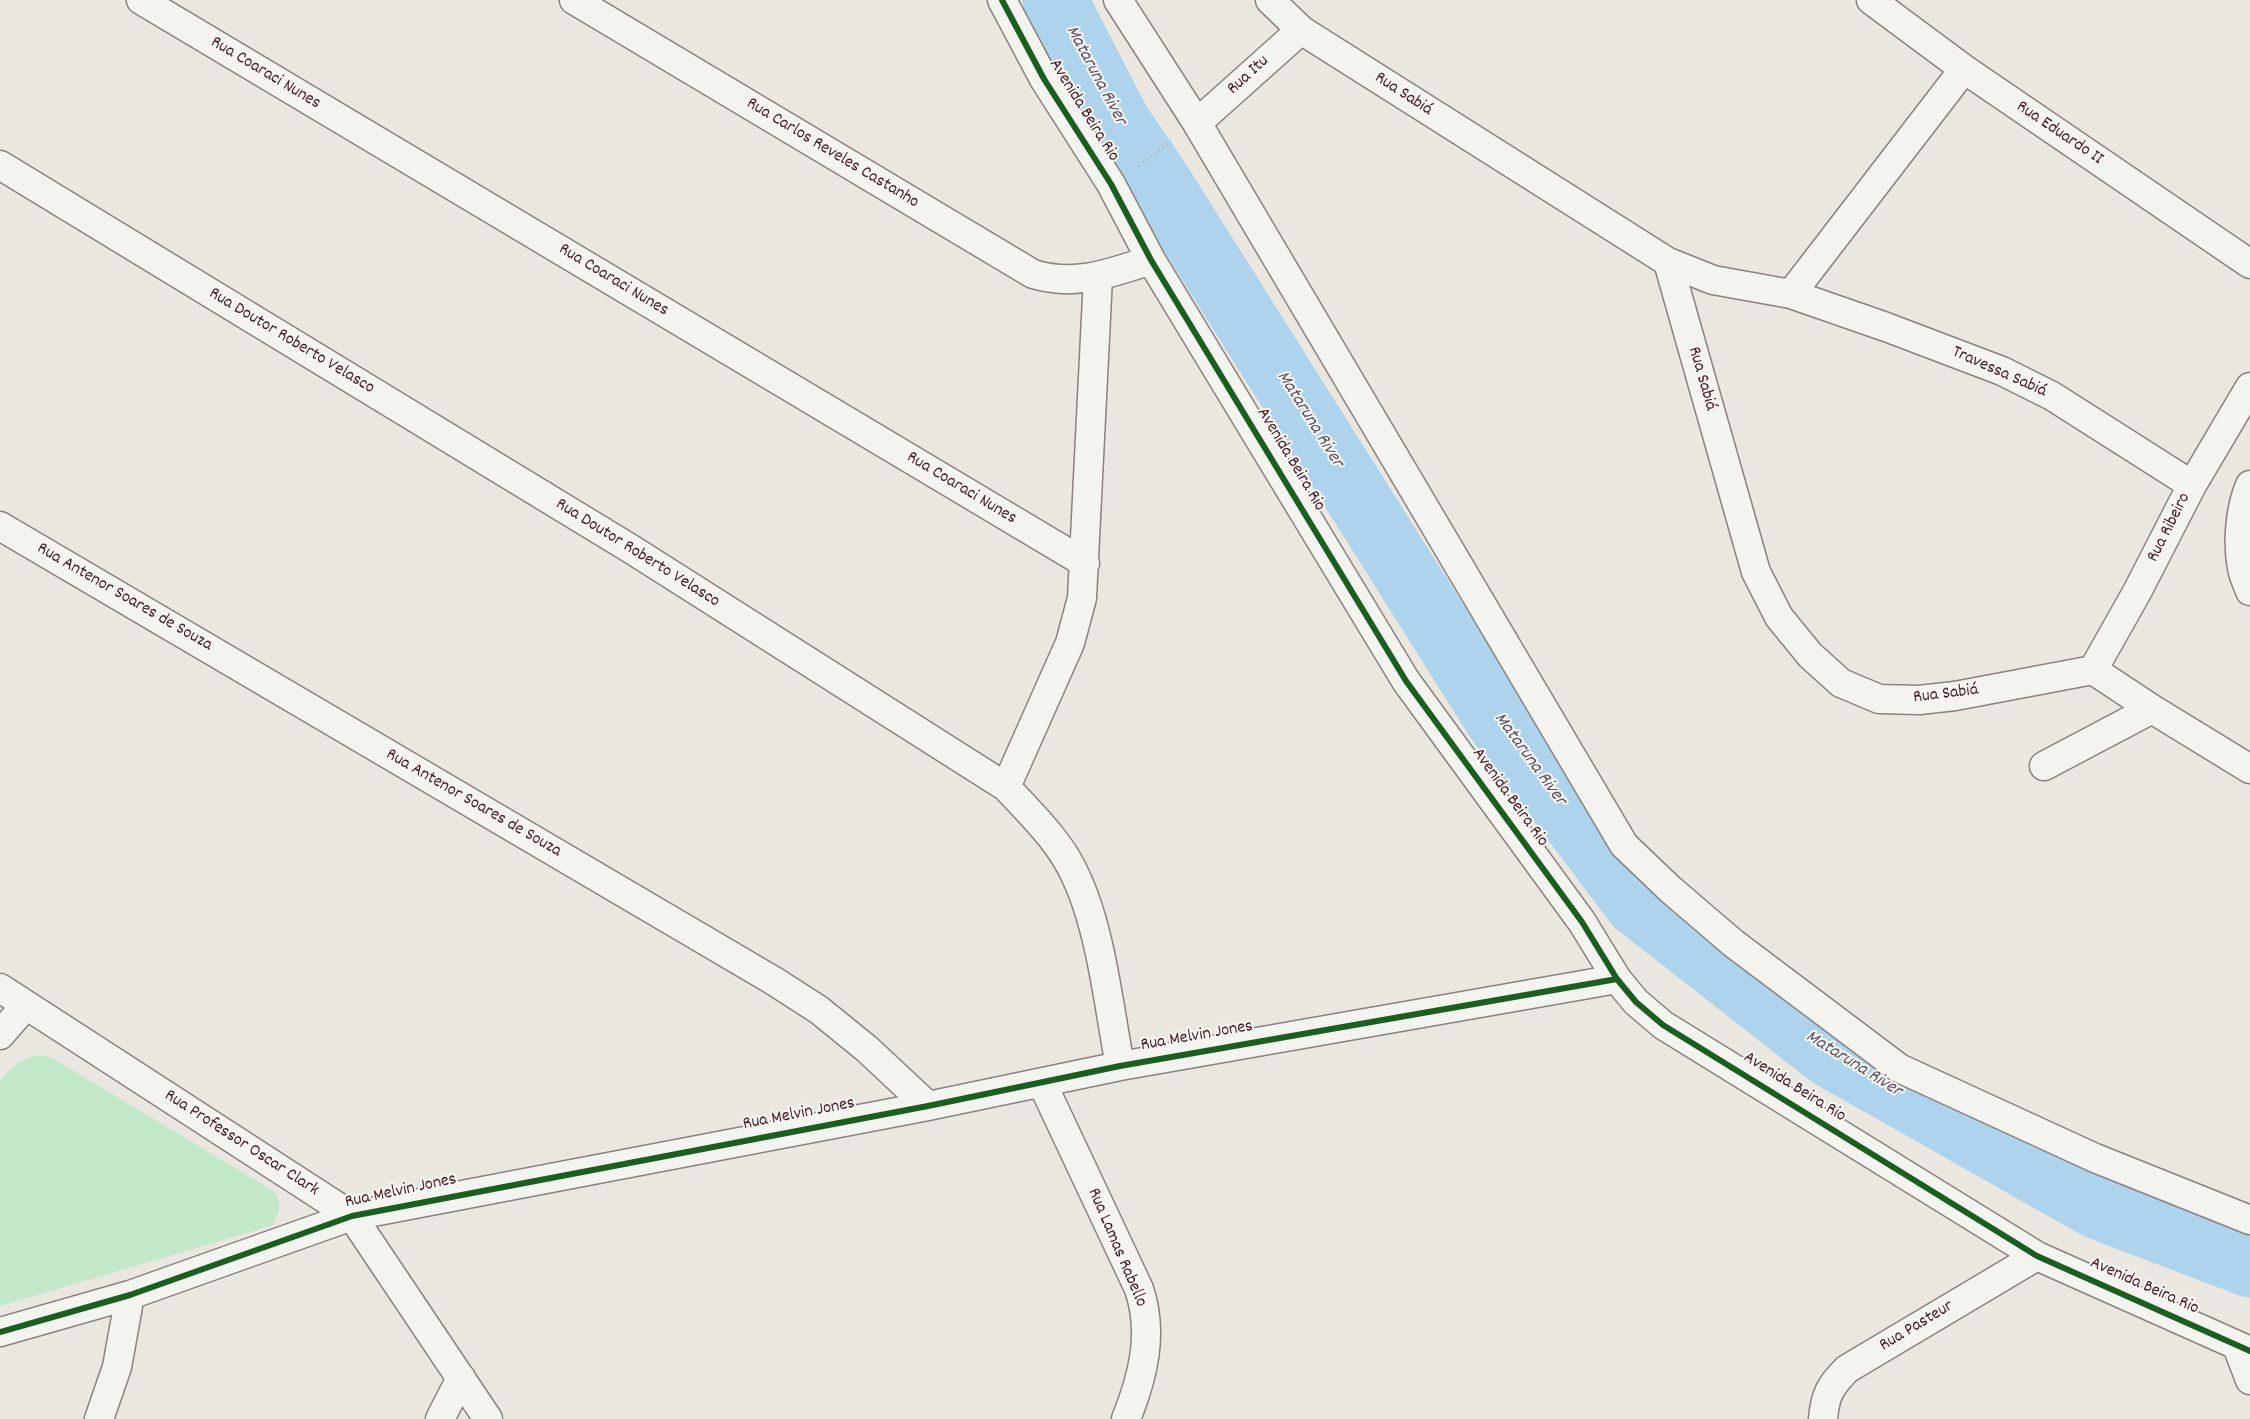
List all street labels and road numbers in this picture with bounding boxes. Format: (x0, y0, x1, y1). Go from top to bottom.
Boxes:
street label: Rua Coaraci Nunes (206, 33, 324, 115)
street label: Rua Itu (1224, 52, 1274, 100)
street label: Avenida Beira Rio (1043, 56, 1123, 166)
street label: Rua Sabiá (1370, 68, 1436, 122)
street label: Rua Carlos Reveles Castanho (742, 94, 922, 214)
street label: Rua Eduardo II (2011, 97, 2107, 171)
street label: Rua Coaraci Nunes (554, 240, 672, 322)
street label: Rua Doutor Roberto Velasco (204, 284, 378, 400)
street label: Travessa Sabiá (1948, 342, 2050, 404)
street label: Rua Sabiá (1682, 345, 1720, 413)
street label: Avenida Beira Rio (1251, 404, 1329, 516)
street label: Rua Coaraci Nunes (902, 448, 1020, 530)
street label: Rua Ribeiro (2143, 490, 2197, 566)
street label: Rua Doutor Roberto Velasco (551, 495, 723, 613)
street label: Rua Antenor Soares de Souza (32, 539, 216, 657)
street label: Rua Sabiá (1912, 680, 1980, 710)
street label: Avenida Beira Rio (1466, 744, 1552, 852)
street label: Rua Antenor Soares de Souza (381, 745, 565, 863)
street label: Rua Melvin Jones (1139, 1017, 1255, 1057)
street label: Avenida Beira Rio (1739, 1048, 1849, 1128)
street label: Rua Professor Oscar Clark (160, 1086, 322, 1202)
street label: Rua Melvin Jones (741, 1094, 857, 1136)
street label: Rua Melvin Jones (343, 1170, 459, 1214)
street label: Rua Lamas Rabello (1081, 1185, 1151, 1311)
street label: Avenida Beira Rio (2086, 1253, 2202, 1321)
street label: Rua Pasteur (1876, 1297, 1958, 1357)

